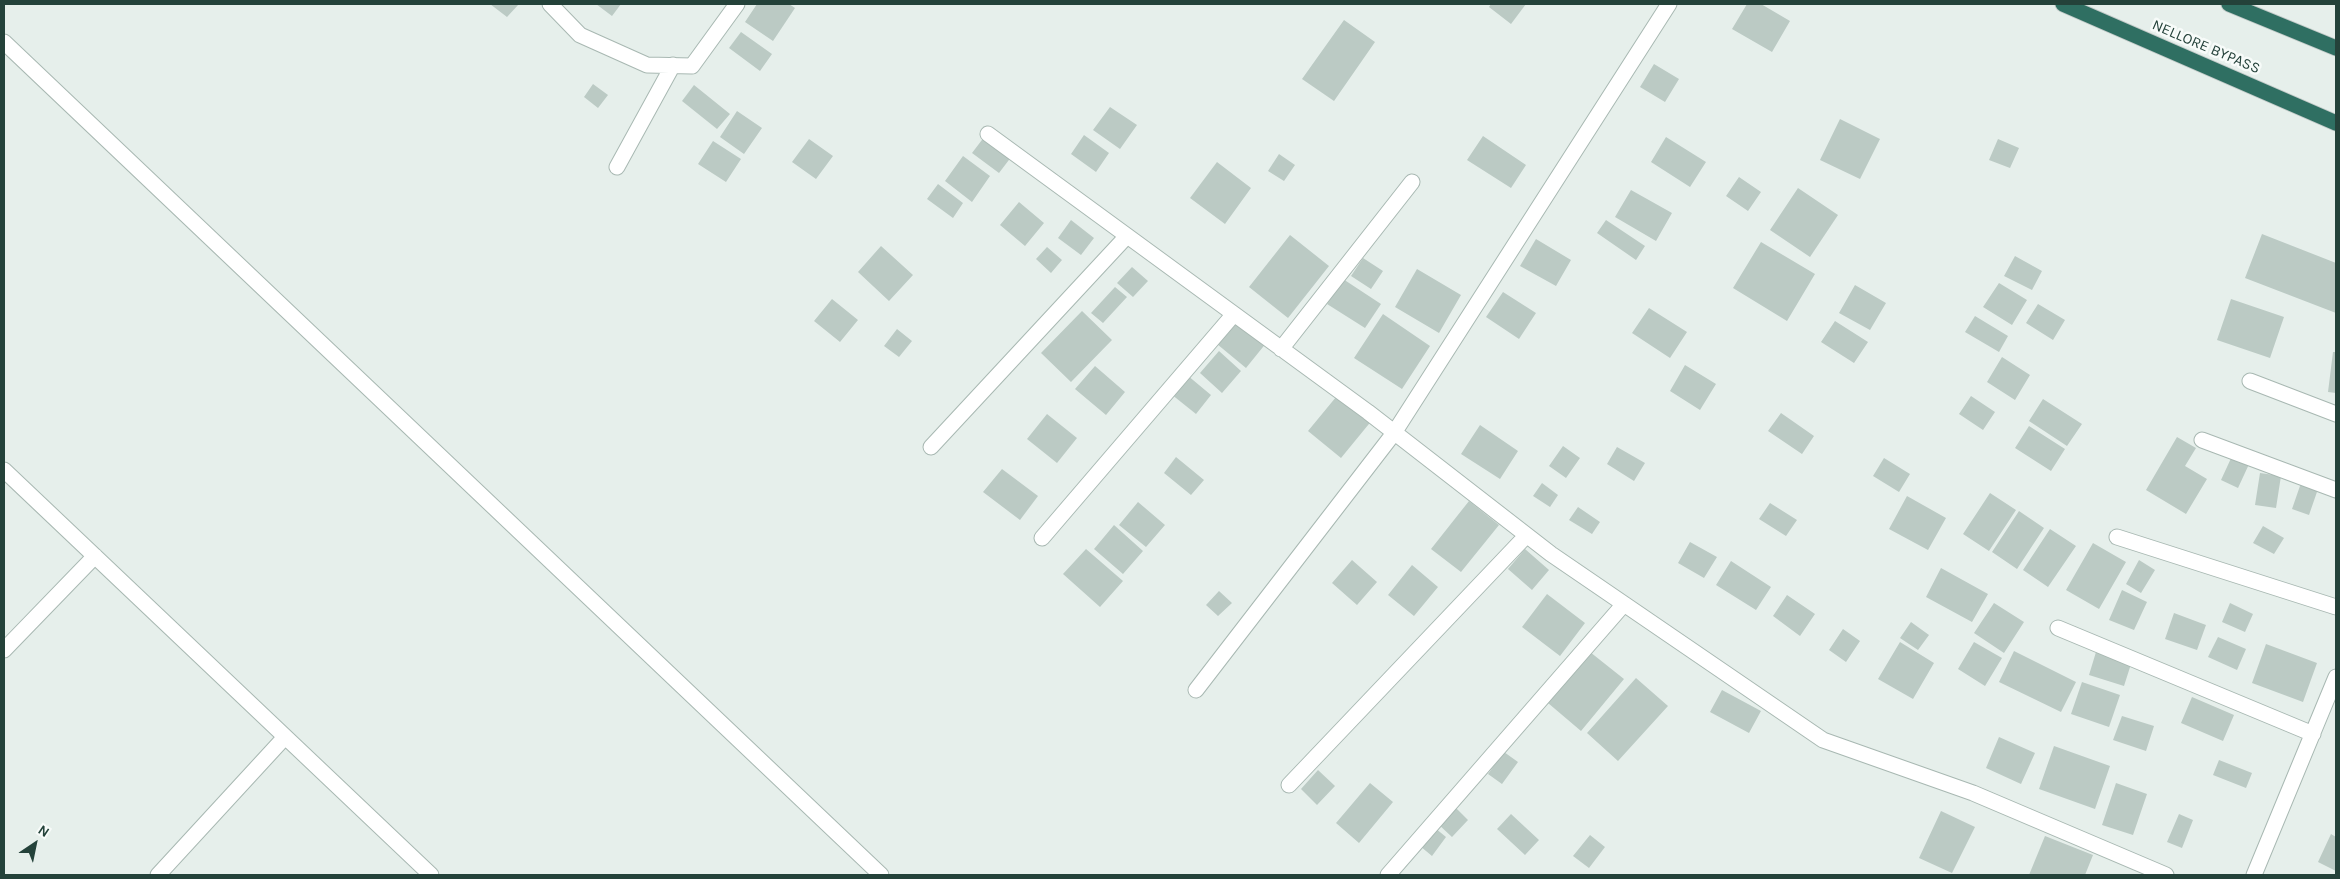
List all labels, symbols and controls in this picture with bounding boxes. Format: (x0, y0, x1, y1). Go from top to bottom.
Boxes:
street label: NELLORE BYPASS (2149, 16, 2263, 78)
north arrow (10, 819, 60, 869)
text: N (35, 821, 53, 841)

